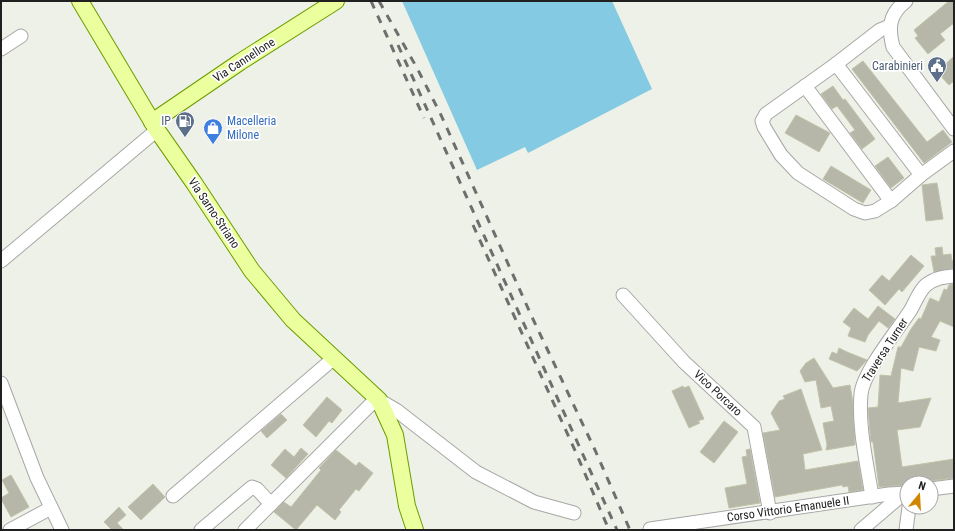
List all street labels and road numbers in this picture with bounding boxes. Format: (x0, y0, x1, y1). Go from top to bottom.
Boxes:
street label: Via Cannellone (211, 35, 278, 85)
street label: Via Sarno-Striano (185, 175, 243, 251)
street label: Traversa Turner (859, 315, 911, 385)
street label: Vico Porcaro (691, 367, 745, 419)
street label: Corso Vittorio Emanuele II (726, 493, 850, 525)

